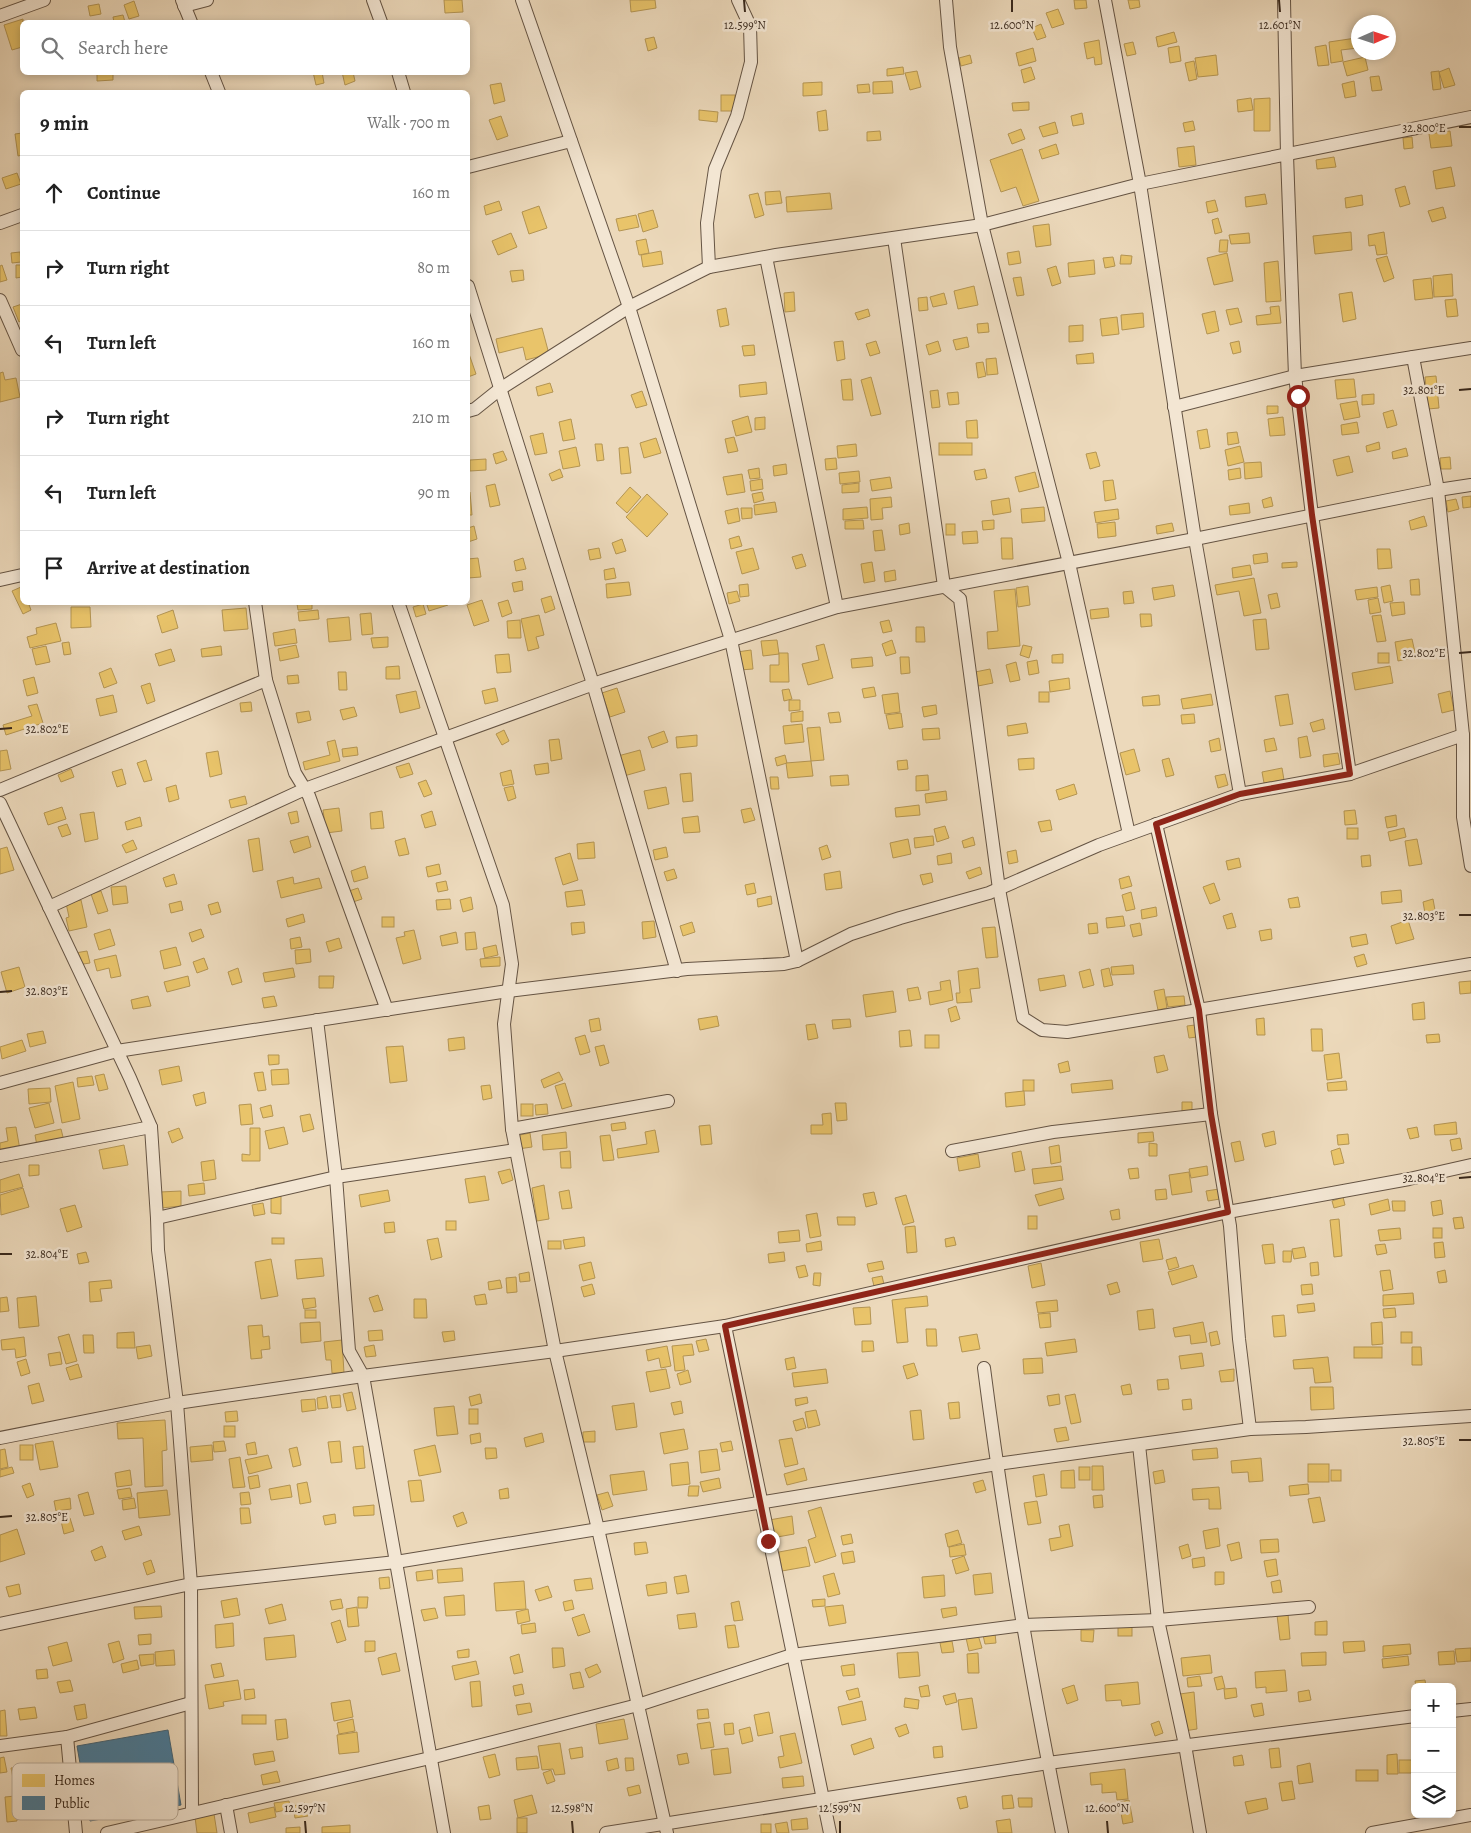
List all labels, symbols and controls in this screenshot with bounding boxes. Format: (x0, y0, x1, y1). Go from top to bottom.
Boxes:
north arrow (1351, 15, 1396, 60)
text: 12.599°N (724, 17, 766, 33)
text: 12.600°N (990, 17, 1034, 33)
text: 12.601°N (1259, 17, 1301, 33)
search box (20, 20, 470, 75)
icon: search (38, 34, 66, 62)
text: Search here (78, 35, 168, 61)
text: 9 min (40, 109, 89, 137)
text: Walk · 700 m (367, 112, 450, 134)
text: 32.800°E (1402, 120, 1446, 136)
icon: ahead (40, 179, 68, 207)
text: Continue (87, 180, 161, 206)
text: 160 m (412, 182, 450, 204)
icon: right (40, 254, 68, 282)
text: Turn right (87, 255, 169, 281)
text: 80 m (417, 257, 450, 279)
icon: left (40, 329, 68, 357)
text: Turn left (87, 330, 156, 356)
text: 160 m (412, 332, 450, 354)
text: 32.801°E (1403, 382, 1445, 398)
route start (1287, 385, 1310, 408)
icon: right (40, 404, 68, 432)
text: Turn right (87, 405, 169, 431)
text: 210 m (412, 407, 450, 429)
icon: left (40, 479, 68, 507)
text: Turn left (87, 480, 156, 506)
text: 90 m (418, 482, 450, 504)
icon: arrive (40, 554, 68, 582)
text: Arrive at destination (87, 555, 250, 581)
text: 32.802°E (1403, 645, 1445, 661)
text: 32.802°E (26, 721, 68, 737)
text: 32.803°E (1403, 908, 1445, 924)
text: 32.803°E (26, 983, 68, 999)
text: 32.804°E (1403, 1170, 1445, 1186)
text: 32.804°E (26, 1246, 68, 1262)
text: 32.805°E (1403, 1433, 1445, 1449)
text: 32.805°E (26, 1509, 68, 1525)
route end (757, 1530, 780, 1553)
map controls (1411, 1683, 1456, 1818)
button: + (1411, 1683, 1456, 1728)
button: − (1411, 1728, 1456, 1773)
legend (12, 1763, 178, 1820)
text: Homes (54, 1771, 95, 1790)
button: layers (1411, 1773, 1456, 1818)
text: Public (54, 1794, 90, 1813)
text: 12.597°N (284, 1800, 326, 1816)
text: 12.598°N (551, 1800, 593, 1816)
text: 12.599°N (819, 1800, 861, 1816)
text: 12.600°N (1085, 1800, 1129, 1816)

